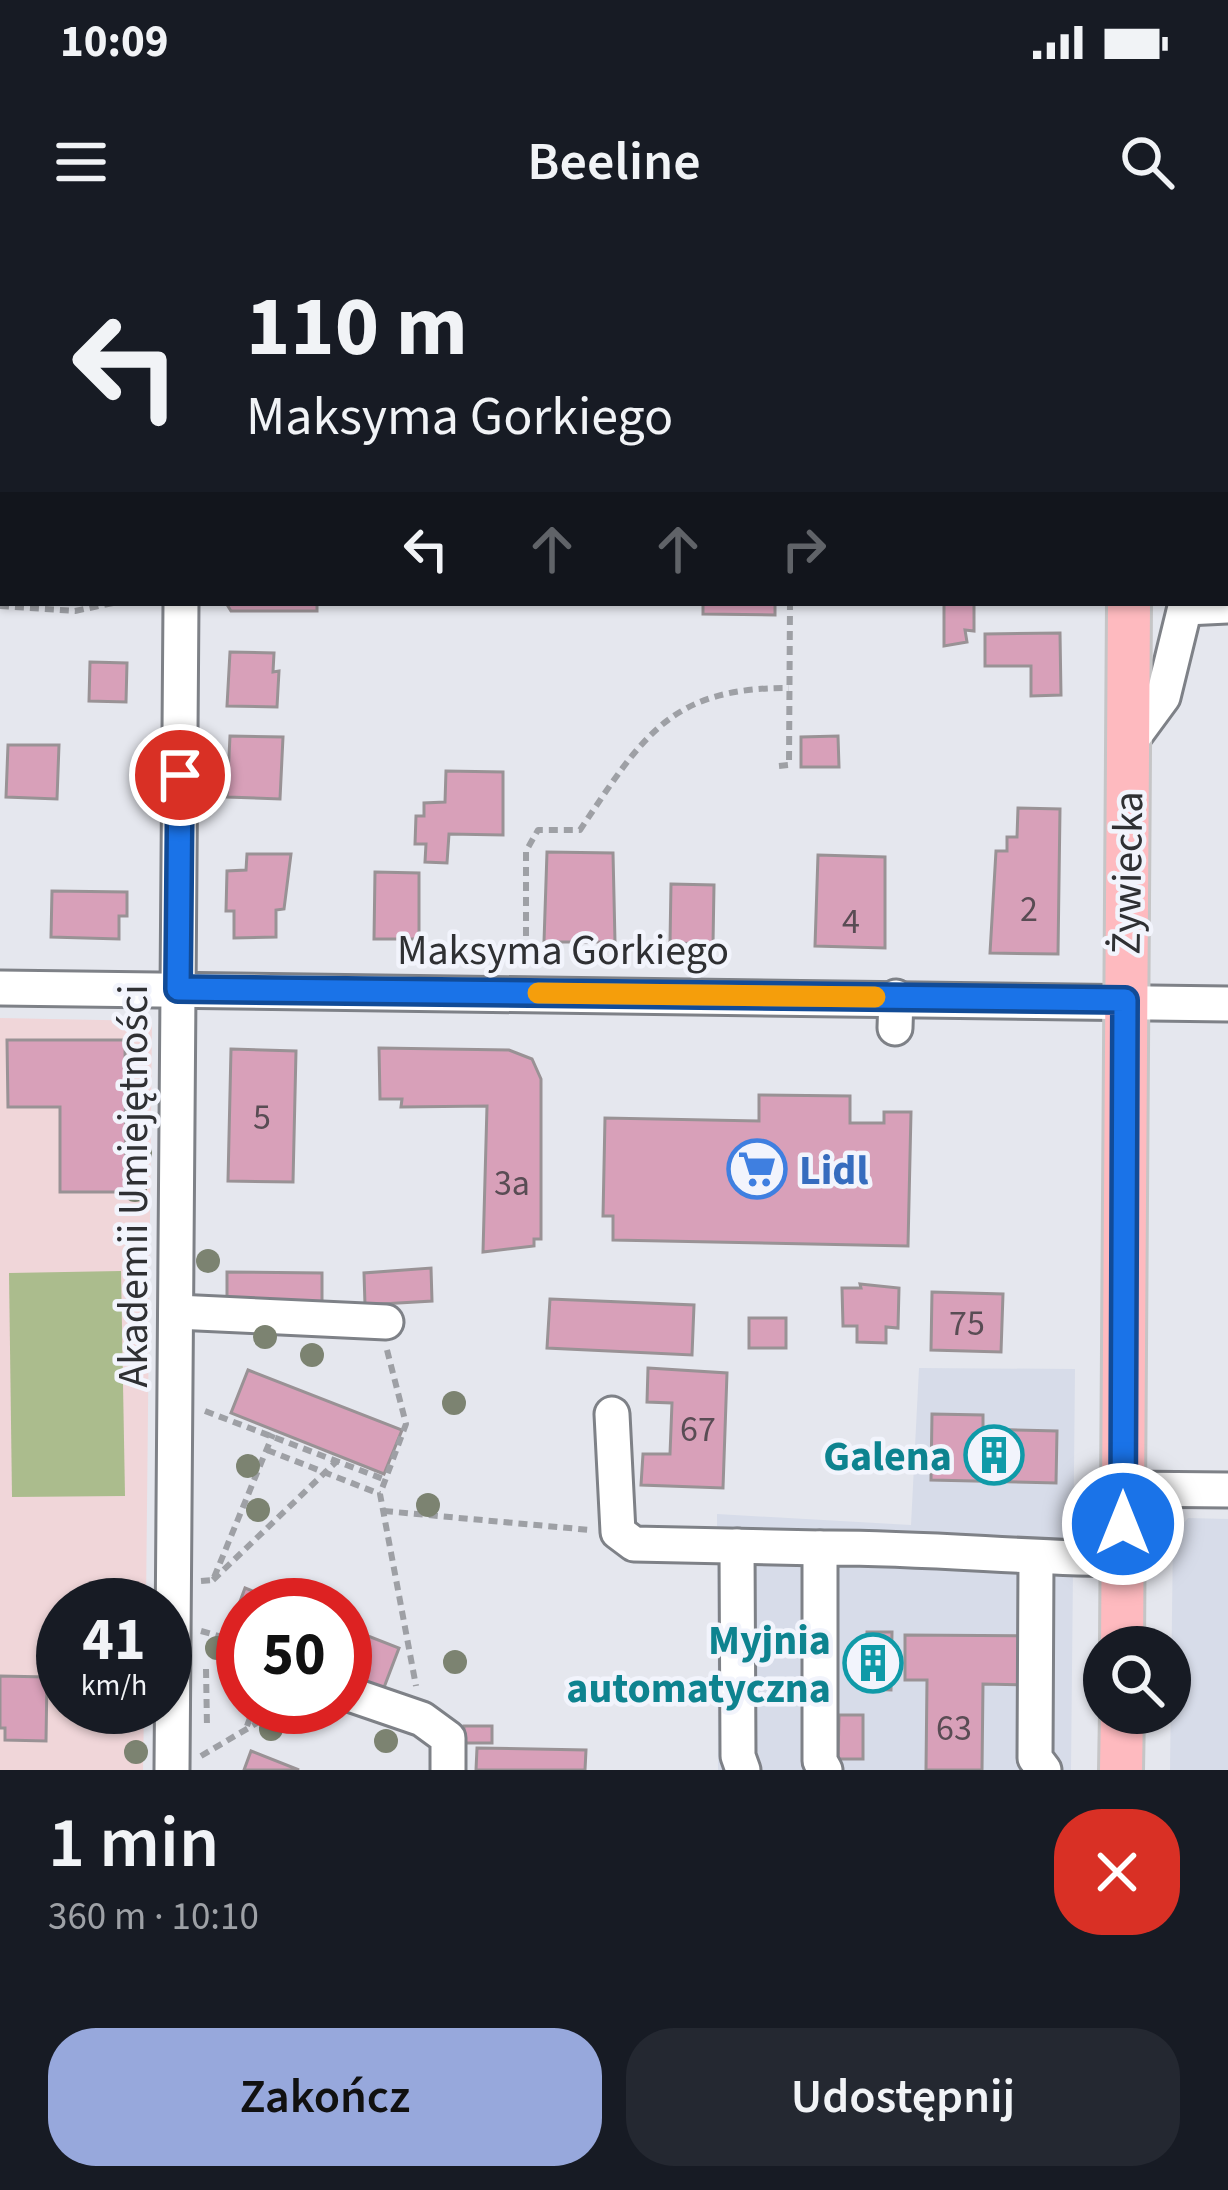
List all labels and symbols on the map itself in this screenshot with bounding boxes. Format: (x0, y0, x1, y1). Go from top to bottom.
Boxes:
pin (129, 724, 231, 826)
street label: Żywiecka (1097, 791, 1159, 955)
house number: 2 (1020, 884, 1038, 935)
house number: 4 (842, 896, 860, 947)
street label: Maksyma Gorkiego (397, 921, 729, 981)
street label: Akademii Umiejętności (104, 984, 164, 1388)
house number: 5 (253, 1092, 271, 1143)
supermarket icon: Lidl (726, 1138, 788, 1200)
place label: Lidl (799, 1141, 868, 1201)
house number: 3a (494, 1158, 530, 1209)
house number: 75 (949, 1298, 985, 1349)
house number: 67 (680, 1404, 716, 1455)
building icon: Galena (963, 1424, 1025, 1486)
place label: Galena (823, 1427, 952, 1487)
position arrow (1060, 1461, 1186, 1587)
speed limit sign: 50 (216, 1578, 372, 1734)
place label: Myjnia automatyczna (566, 1611, 831, 1719)
building icon: Myjnia automatyczna (842, 1632, 904, 1694)
house number: 63 (936, 1703, 972, 1754)

